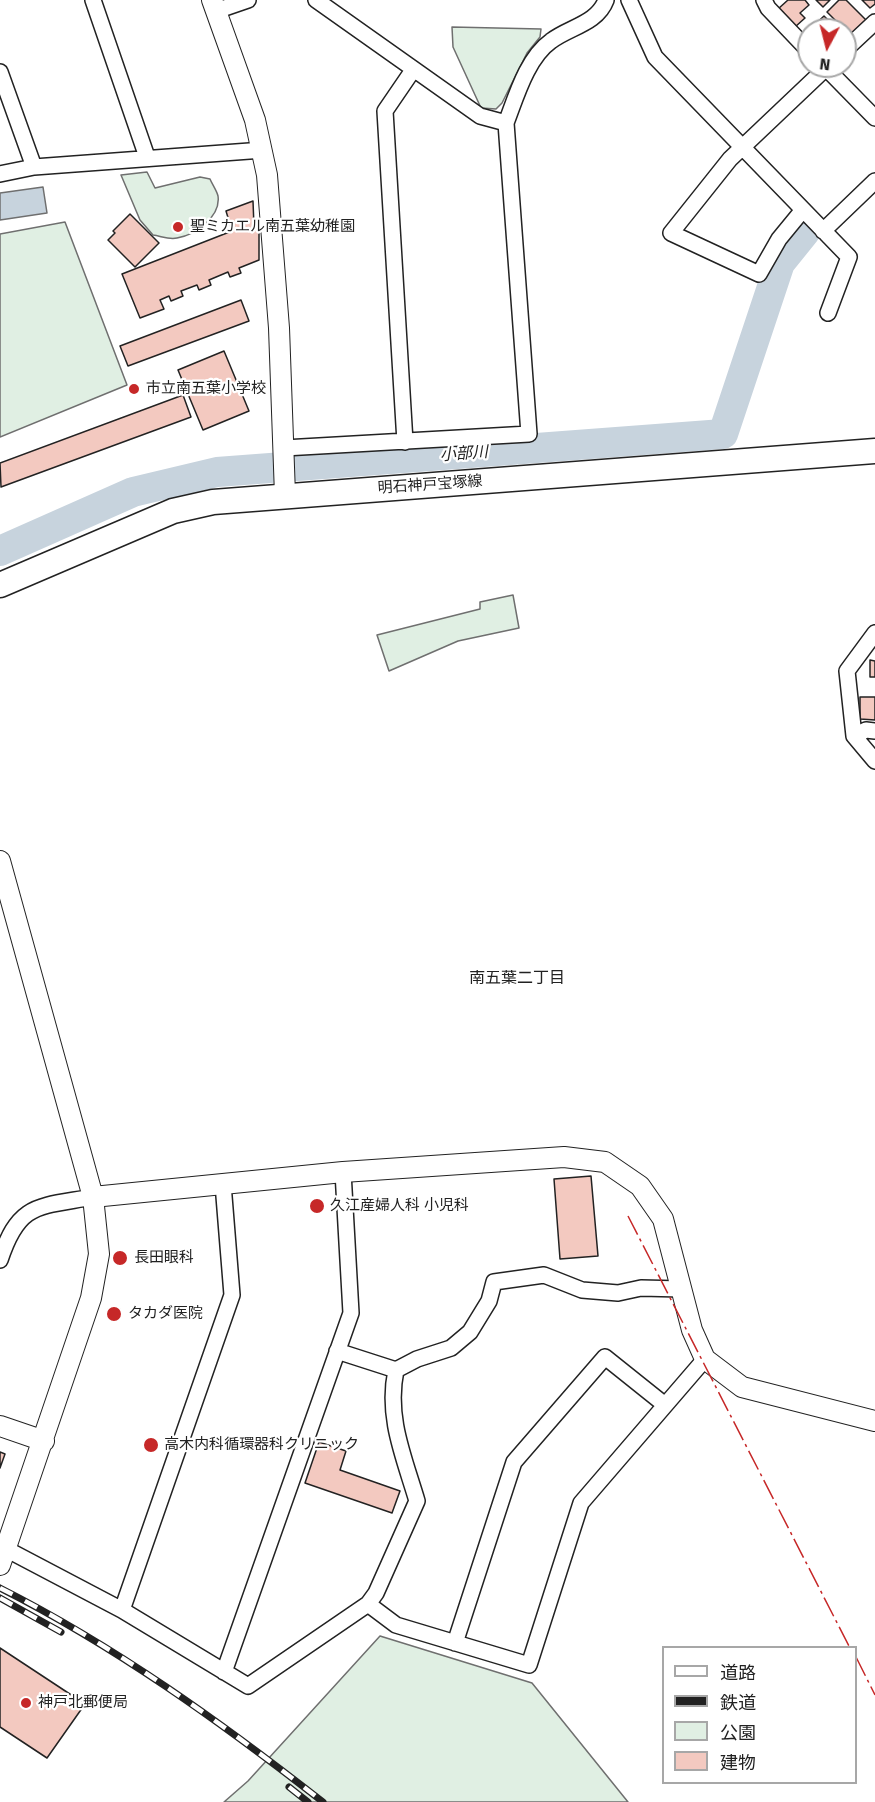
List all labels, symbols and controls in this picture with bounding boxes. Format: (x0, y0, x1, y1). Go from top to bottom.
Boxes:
north arrow (797, 18, 857, 78)
text: N (819, 54, 831, 74)
place label: 聖ミカエル南五葉幼稚園 (190, 218, 355, 236)
marker: 聖ミカエル南五葉幼稚園 (171, 220, 185, 234)
place label: 市立南五葉小学校 (146, 380, 266, 398)
marker: 市立南五葉小学校 (127, 382, 141, 396)
water label: 小部川 (439, 443, 489, 465)
street label: 明石神戸宝塚線 (377, 472, 483, 498)
district label: 南五葉二丁目 (469, 969, 565, 989)
marker: 久江産婦人科 小児科 (308, 1197, 326, 1215)
place label: 久江産婦人科 小児科 (330, 1197, 469, 1215)
marker: 長田眼科 (111, 1249, 129, 1267)
place label: 長田眼科 (134, 1249, 194, 1267)
marker: タカダ医院 (105, 1305, 123, 1323)
place label: タカダ医院 (128, 1305, 203, 1323)
marker: 高木内科循環器科クリニック (142, 1436, 160, 1454)
place label: 高木内科循環器科クリニック (164, 1436, 359, 1454)
legend (662, 1646, 857, 1784)
text: 道路 (720, 1662, 756, 1684)
text: 鉄道 (720, 1692, 756, 1714)
place label: 神戸北郵便局 (38, 1694, 128, 1712)
marker: 神戸北郵便局 (19, 1696, 33, 1710)
text: 公園 (720, 1722, 756, 1744)
text: 建物 (720, 1752, 756, 1774)

